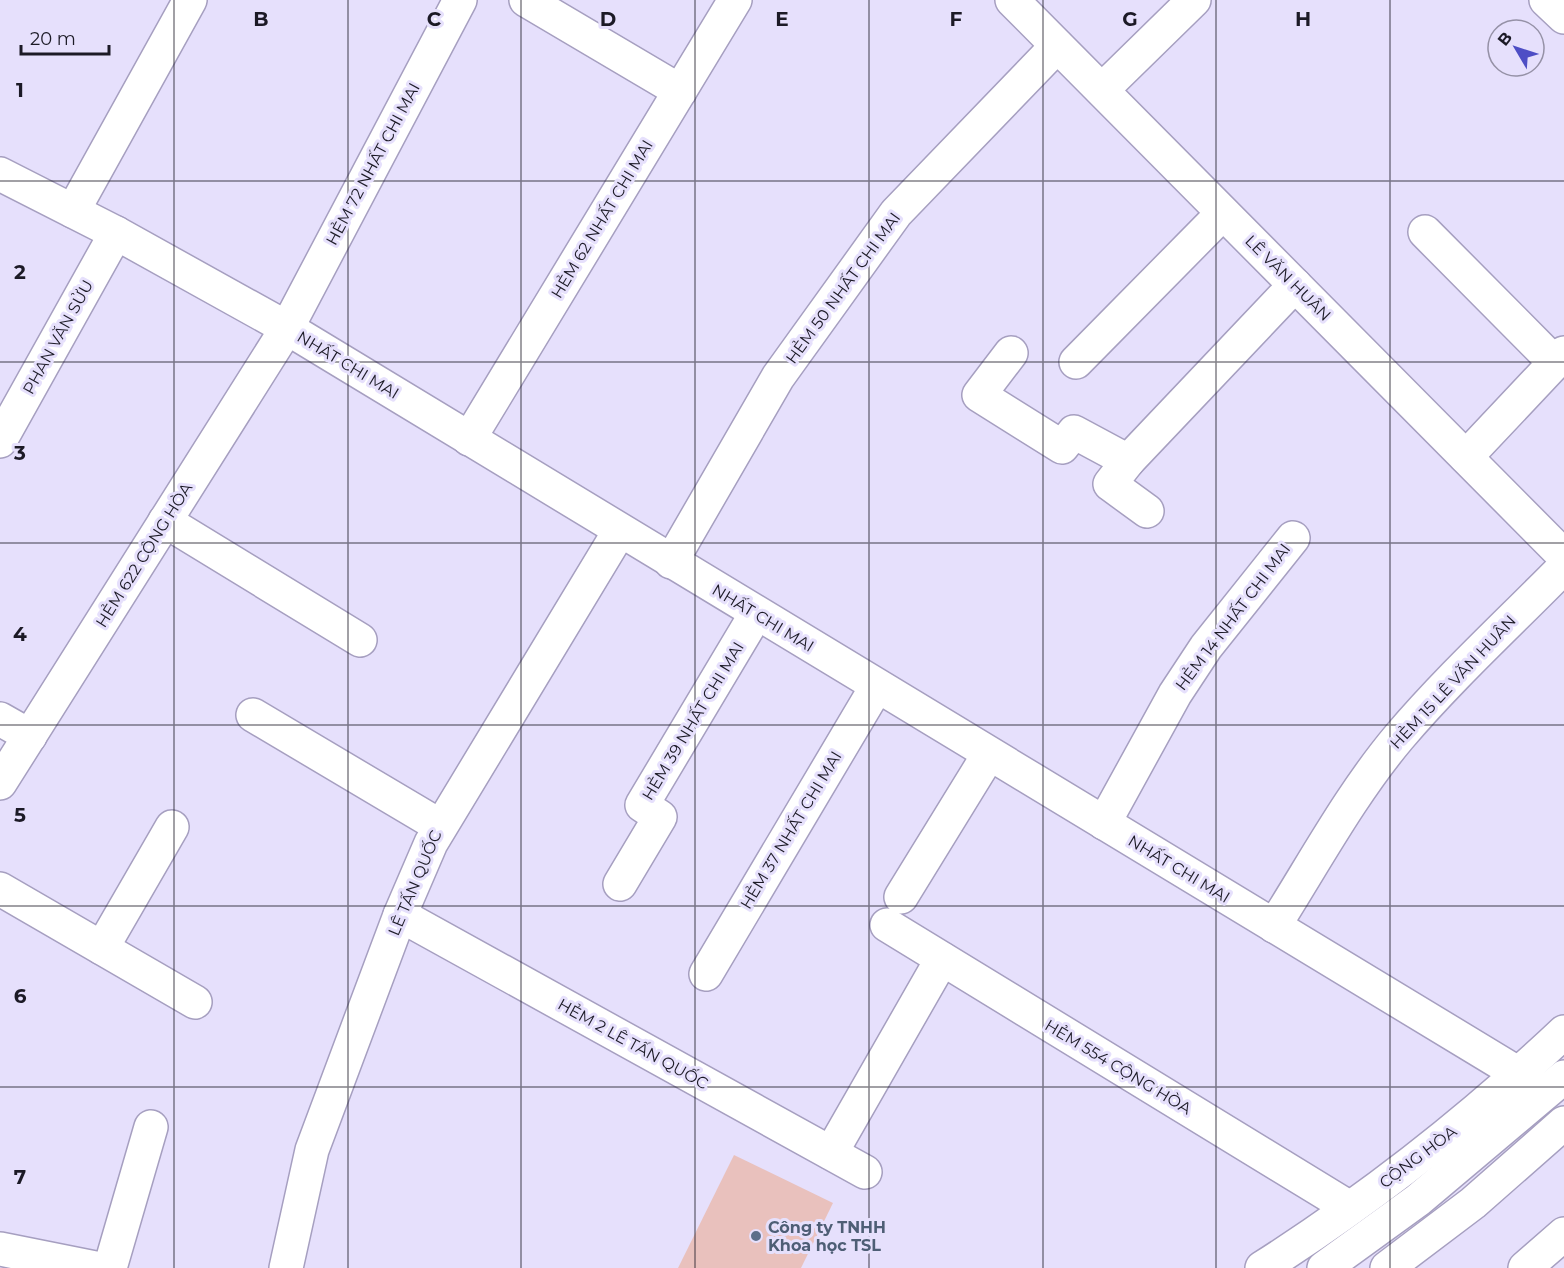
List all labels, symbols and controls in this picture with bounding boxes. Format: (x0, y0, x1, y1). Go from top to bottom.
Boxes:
text: B (253, 7, 269, 31)
text: C (427, 7, 442, 31)
text: D (600, 7, 616, 31)
text: E (775, 7, 789, 31)
text: F (950, 7, 963, 31)
text: G (1122, 7, 1138, 31)
text: H (1295, 7, 1311, 31)
scale bar (21, 18, 110, 56)
north arrow (1486, 18, 1546, 78)
text: 20 m (30, 28, 76, 50)
text: B (1493, 28, 1516, 50)
text: 1 (16, 78, 24, 102)
street label: HẺM 72 NHẤT CHI MAI (321, 79, 424, 248)
street label: HẺM 62 NHẤT CHI MAI (546, 136, 657, 302)
street label: HẺM 50 NHẤT CHI MAI (781, 208, 904, 367)
street label: LÊ VĂN HUÂN (1241, 231, 1335, 325)
text: 2 (14, 260, 26, 284)
street label: PHAN VĂN SỬU (18, 276, 97, 397)
street label: NHẤT CHI MAI (294, 326, 403, 403)
text: 3 (13, 441, 26, 465)
street label: HẺM 622 CỘNG HÒA (91, 478, 197, 631)
street label: HẺM 14 NHẤT CHI MAI (1171, 539, 1294, 694)
street label: NHẤT CHI MAI (709, 579, 818, 656)
street label: HẺM 15 LÊ VĂN HUÂN (1385, 611, 1520, 753)
text: 4 (13, 622, 27, 646)
street label: HẺM 39 NHẤT CHI MAI (637, 638, 748, 804)
street label: HẺM 37 NHẤT CHI MAI (735, 747, 846, 912)
text: 5 (14, 803, 26, 827)
street label: LÊ TẤN QUỐC (383, 827, 446, 938)
street label: NHẤT CHI MAI (1125, 830, 1234, 907)
text: 6 (14, 984, 27, 1008)
street label: HẺM 2 LÊ TẤN QUỐC (555, 994, 712, 1093)
street label: HẺM 554 CỘNG HÒA (1041, 1015, 1196, 1119)
street label: CỘNG HÒA (1376, 1122, 1461, 1192)
text: 7 (14, 1165, 26, 1189)
place label: Công ty TNHH Khoa học TSL (768, 1218, 886, 1255)
marker: Công ty TNHH Khoa học TSL (749, 1229, 763, 1243)

